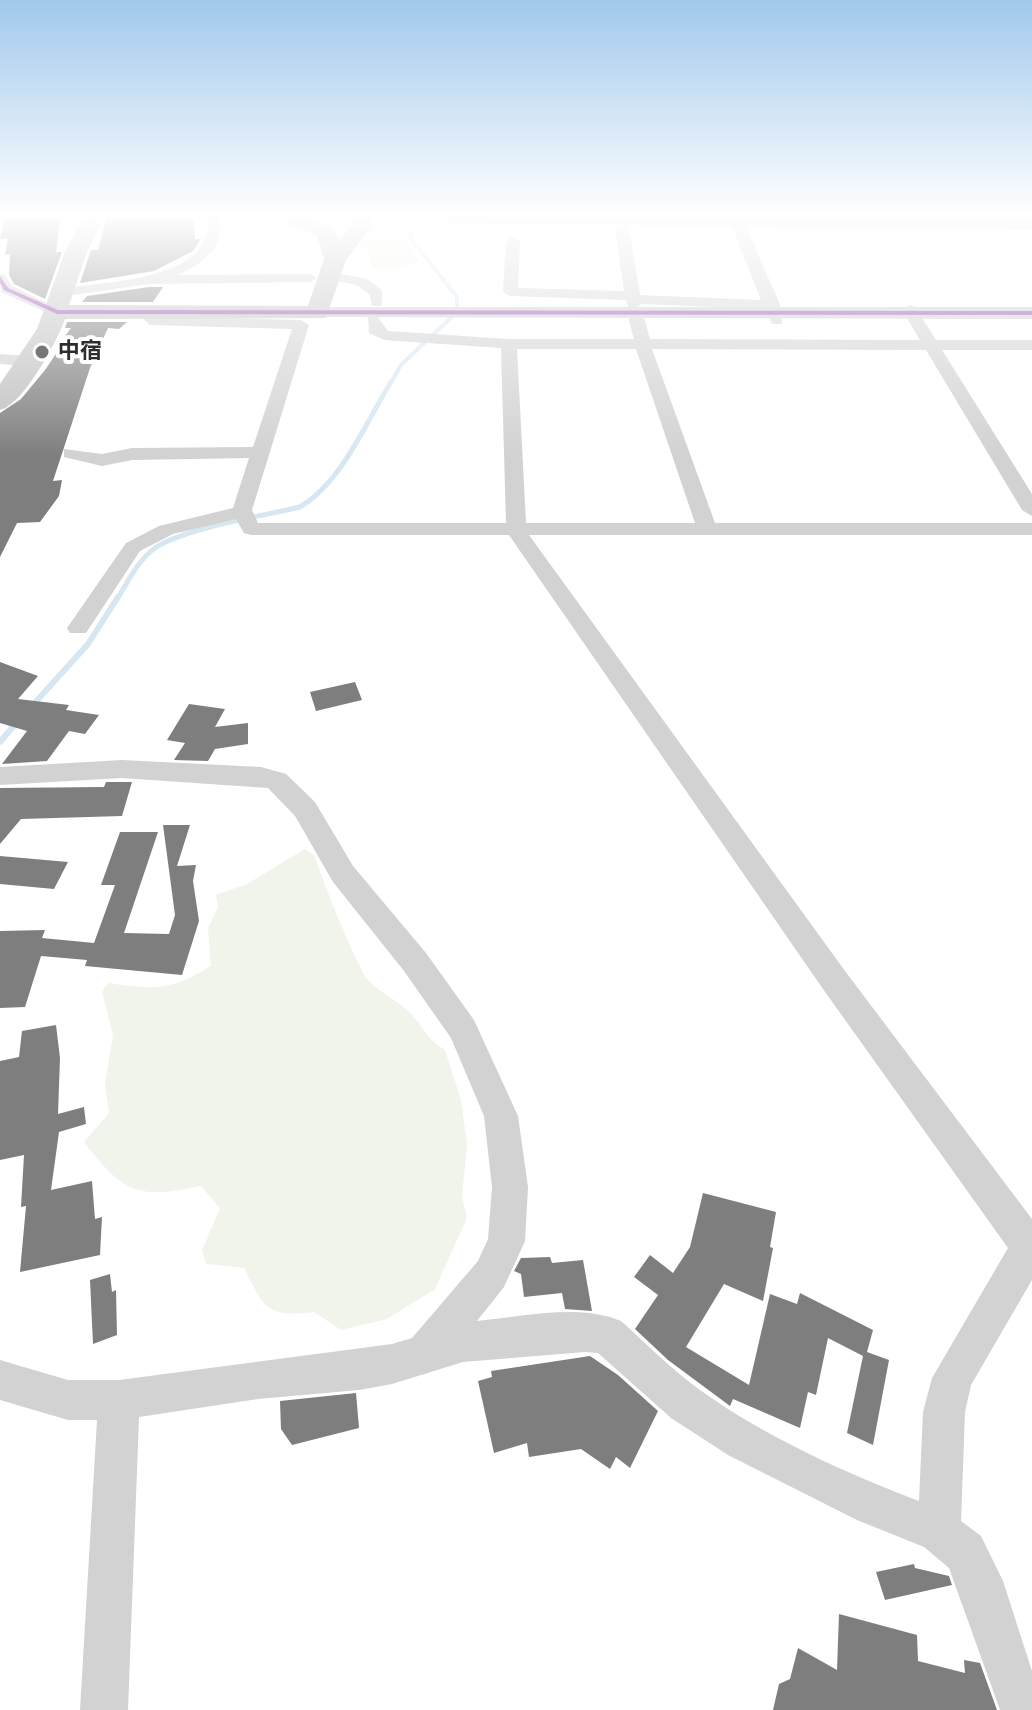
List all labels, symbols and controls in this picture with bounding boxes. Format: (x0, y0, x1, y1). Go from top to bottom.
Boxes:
place label: 中宿 (58, 339, 102, 365)
marker: 中宿 (33, 343, 51, 361)

